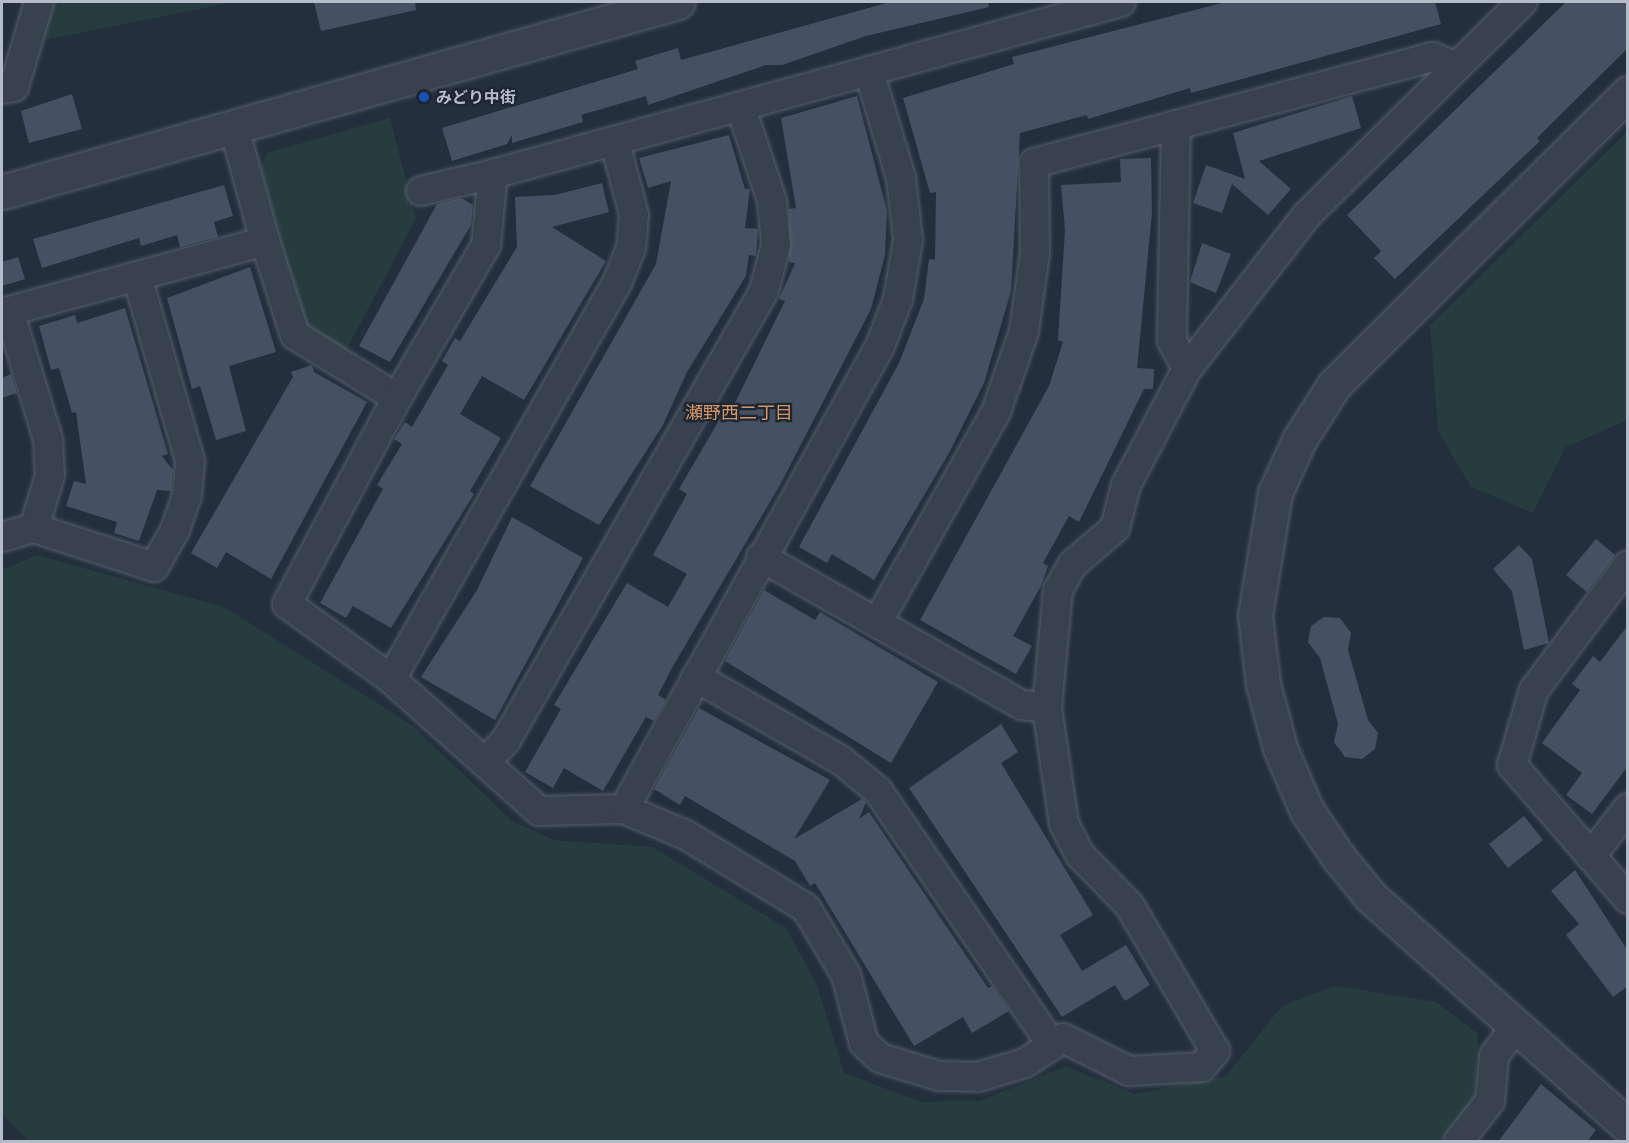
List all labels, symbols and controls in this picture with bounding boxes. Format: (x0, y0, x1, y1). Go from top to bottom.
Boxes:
place label: みどり中街 (436, 87, 516, 107)
marker: みどり中街 (417, 90, 431, 104)
district label: 瀬野西二丁目 (685, 401, 793, 423)

